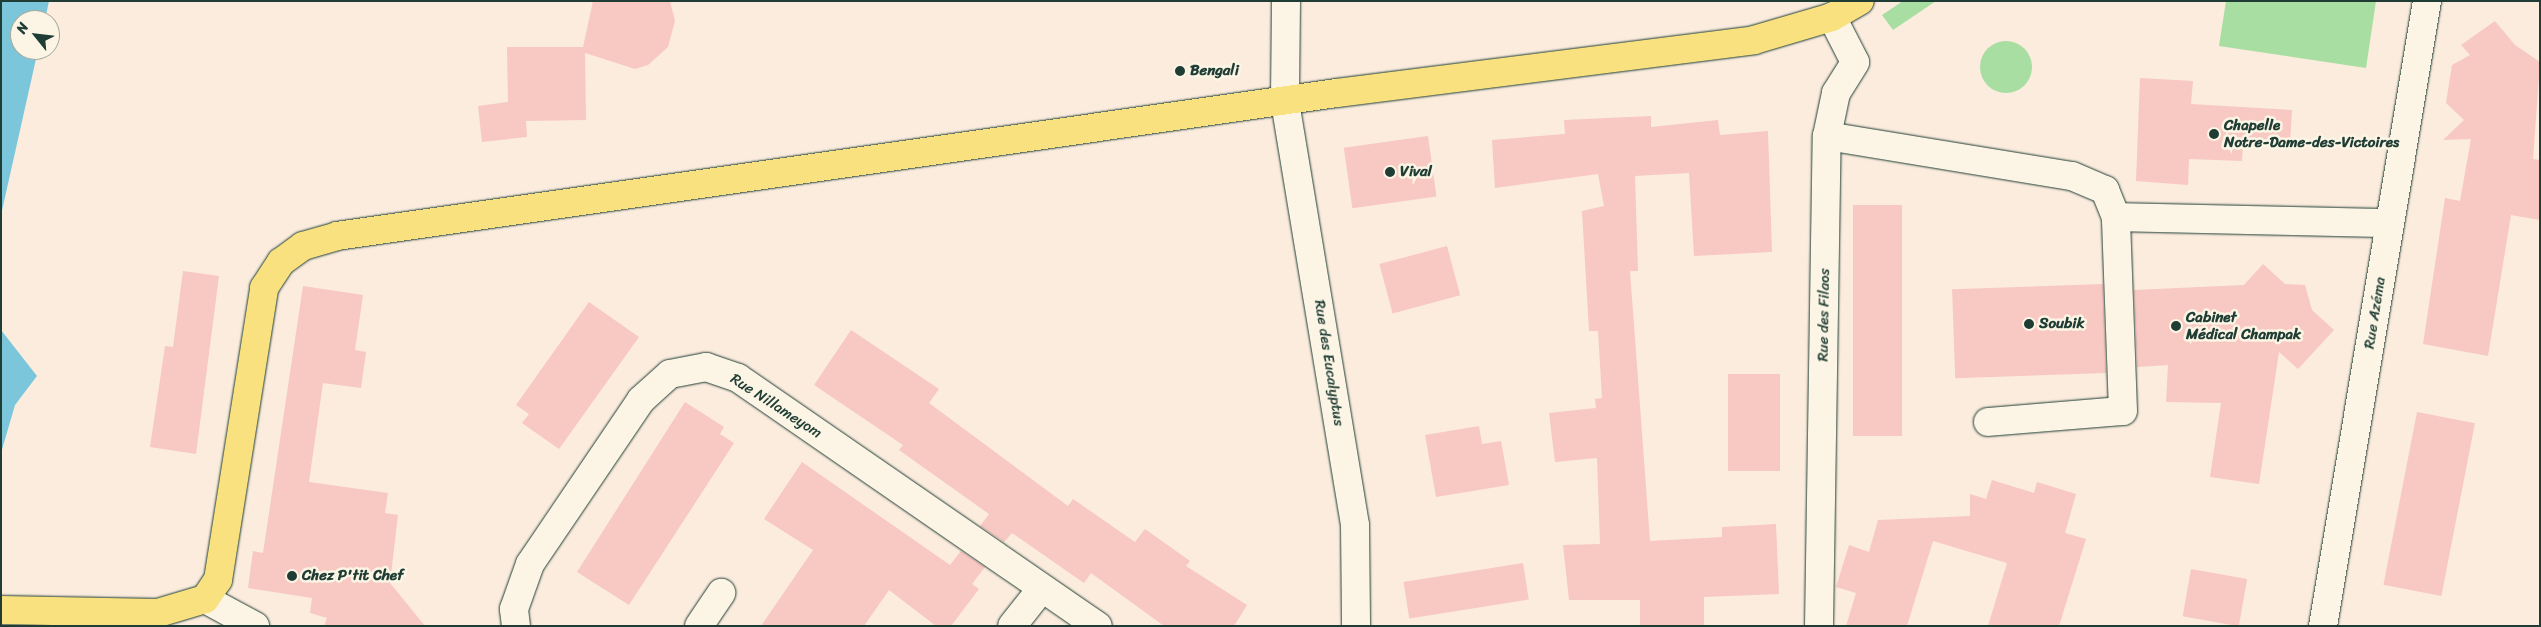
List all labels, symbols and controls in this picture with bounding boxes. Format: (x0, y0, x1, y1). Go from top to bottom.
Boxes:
north arrow (10, 10, 60, 60)
text: N (9, 18, 36, 38)
place label: Bengali (1190, 62, 1239, 80)
marker: Bengali (1174, 65, 1186, 77)
place label: Chapelle Notre-Dame-des-Victoires (2224, 116, 2399, 151)
marker: Chapelle Notre-Dame-des-Victoires (2208, 128, 2220, 140)
place label: Vival (1400, 163, 1432, 181)
marker: Vival (1384, 166, 1396, 178)
street label: Rue des Filaos (1814, 268, 1834, 362)
street label: Rue Azéma (2360, 276, 2390, 350)
street label: Rue des Eucalyptus (1310, 299, 1348, 427)
place label: Cabinet Médical Champak (2186, 308, 2301, 343)
place label: Soubik (2039, 315, 2084, 333)
marker: Soubik (2023, 318, 2035, 330)
marker: Cabinet Médical Champak (2170, 320, 2182, 332)
street label: Rue Nillameyom (727, 370, 825, 442)
place label: Chez P'tit Chef (302, 567, 405, 585)
marker: Chez P'tit Chef (286, 570, 298, 582)

